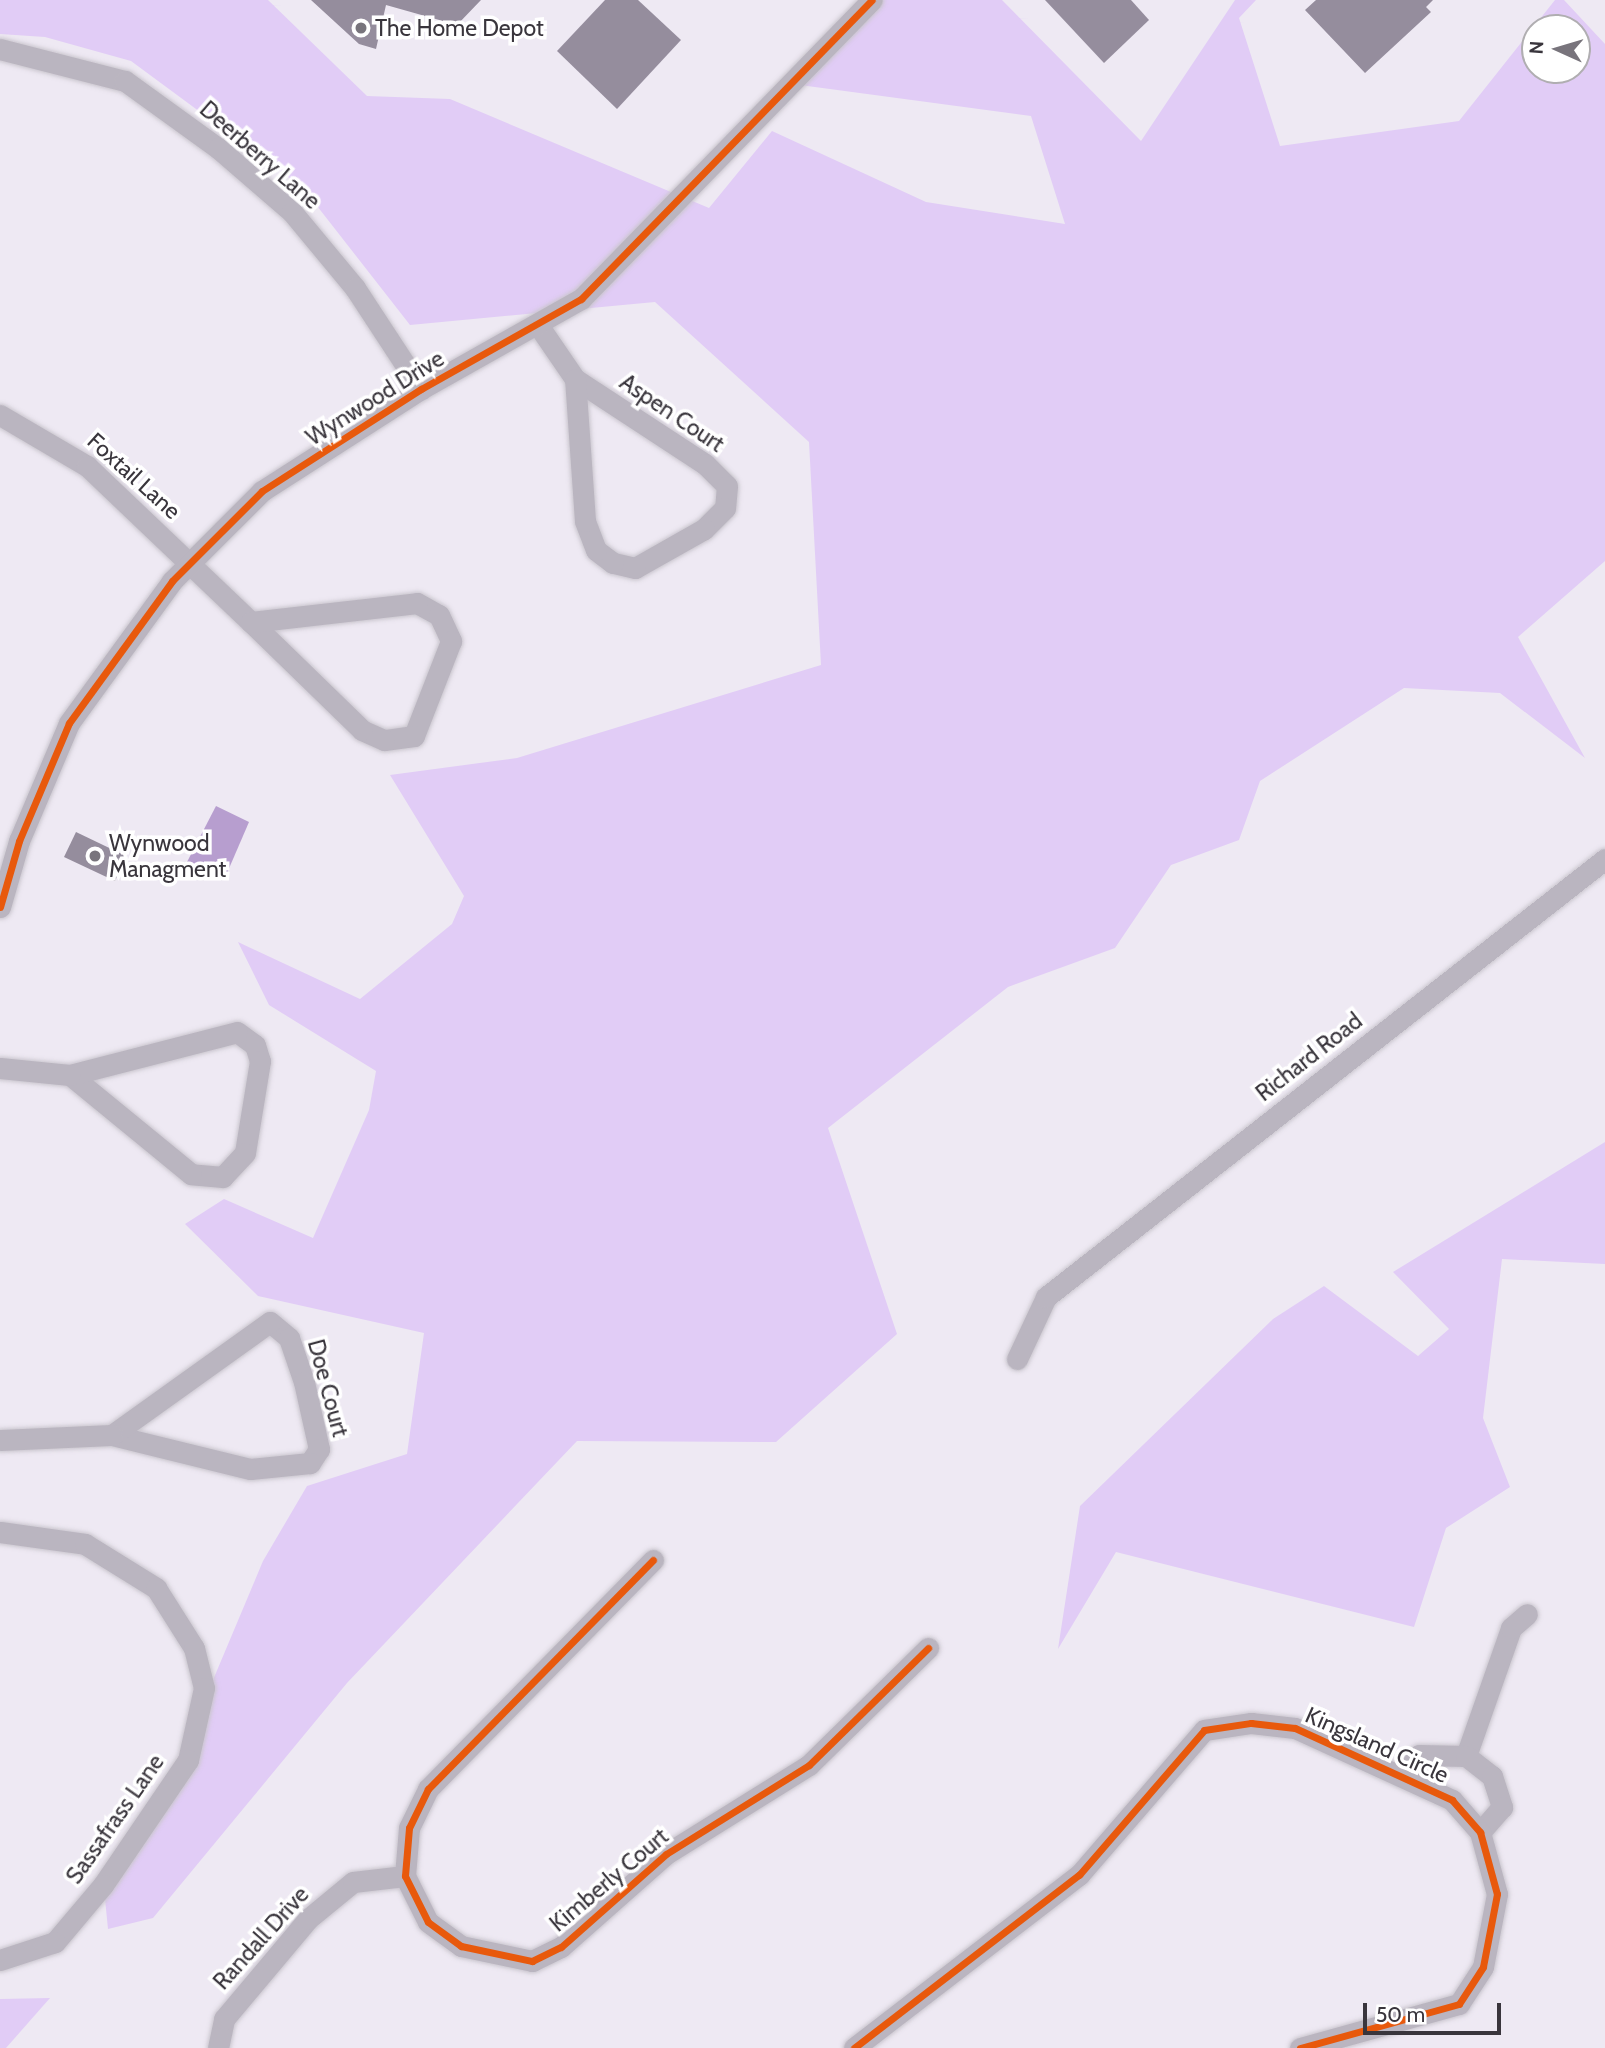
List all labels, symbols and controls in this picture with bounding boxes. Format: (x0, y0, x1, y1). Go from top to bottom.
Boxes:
place label: The Home Depot (375, 14, 544, 42)
north arrow (1521, 14, 1591, 84)
marker: The Home Depot (353, 20, 369, 36)
text: N (1525, 40, 1548, 55)
street label: Deerberry Lane (194, 95, 326, 215)
street label: Wynwood Drive (301, 345, 449, 451)
street label: Aspen Court (615, 368, 729, 458)
street label: Foxtail Lane (82, 427, 186, 525)
place label: Wynwood Managment (109, 829, 226, 883)
marker: Wynwood Managment (87, 848, 103, 864)
street label: Richard Road (1250, 1007, 1368, 1107)
street label: Doe Court (302, 1336, 354, 1440)
street label: Kingsland Circle (1301, 1701, 1453, 1789)
street label: Sassafrass Lane (60, 1749, 170, 1889)
street label: Kimberly Court (544, 1822, 674, 1938)
street label: Randall Drive (208, 1881, 314, 1995)
scale bar (1367, 1988, 1505, 2032)
text: 50 m (1376, 2002, 1425, 2027)

